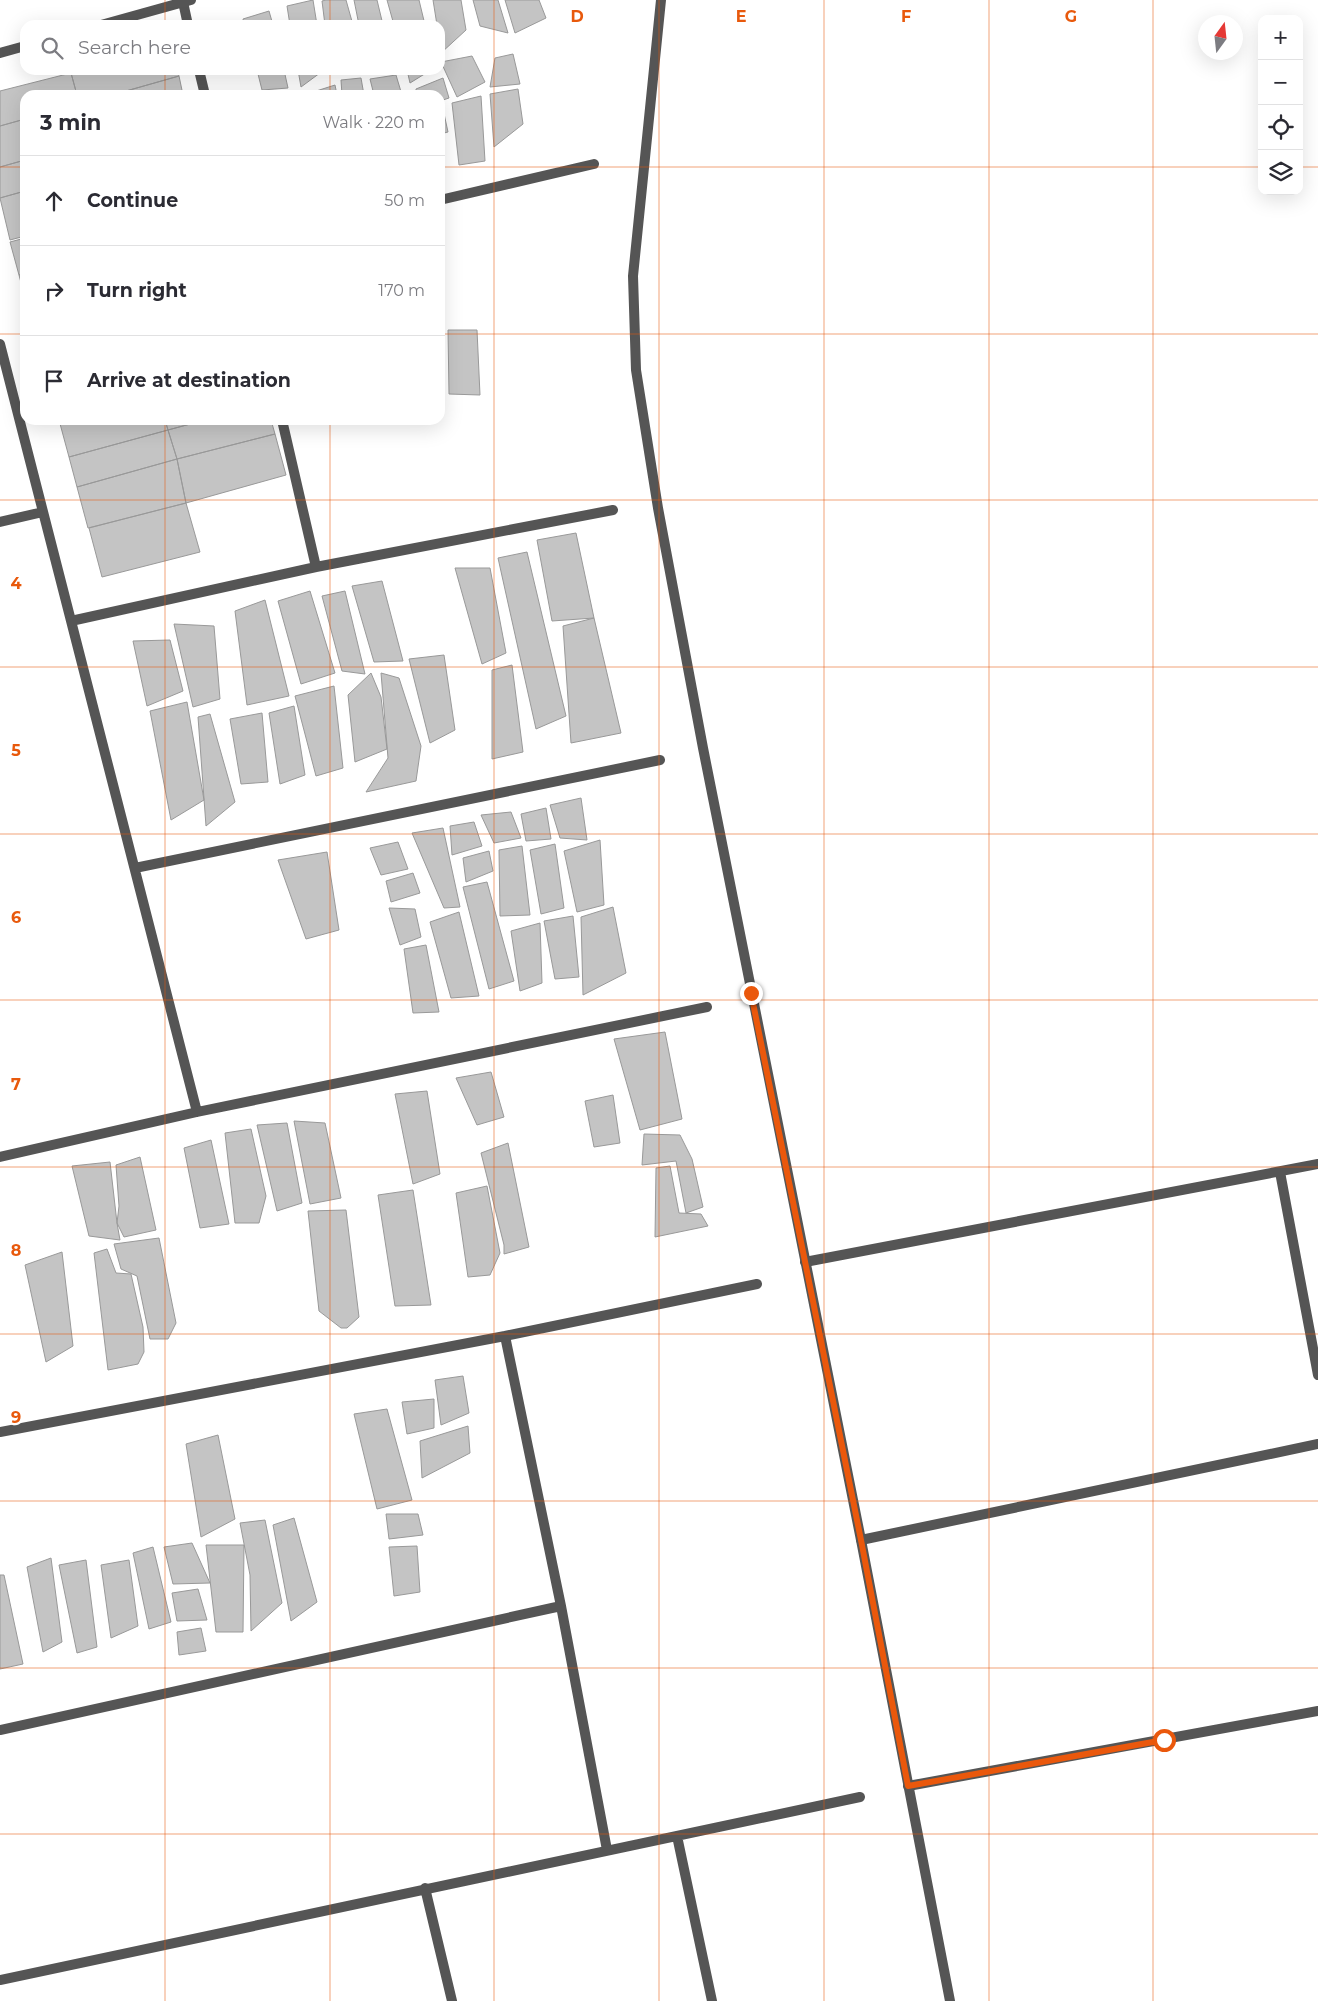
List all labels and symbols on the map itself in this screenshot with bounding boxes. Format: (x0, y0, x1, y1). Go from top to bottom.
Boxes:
text: D (570, 7, 584, 26)
text: E (736, 7, 746, 26)
text: F (901, 7, 911, 26)
text: G (1065, 7, 1077, 26)
north arrow (1198, 15, 1243, 60)
text: 4 (10, 574, 22, 593)
text: 5 (11, 741, 21, 760)
text: 6 (11, 908, 21, 927)
route end (740, 982, 763, 1005)
text: 7 (11, 1075, 21, 1094)
text: 8 (11, 1241, 21, 1260)
text: 9 (11, 1408, 21, 1427)
route start (1153, 1729, 1176, 1752)

